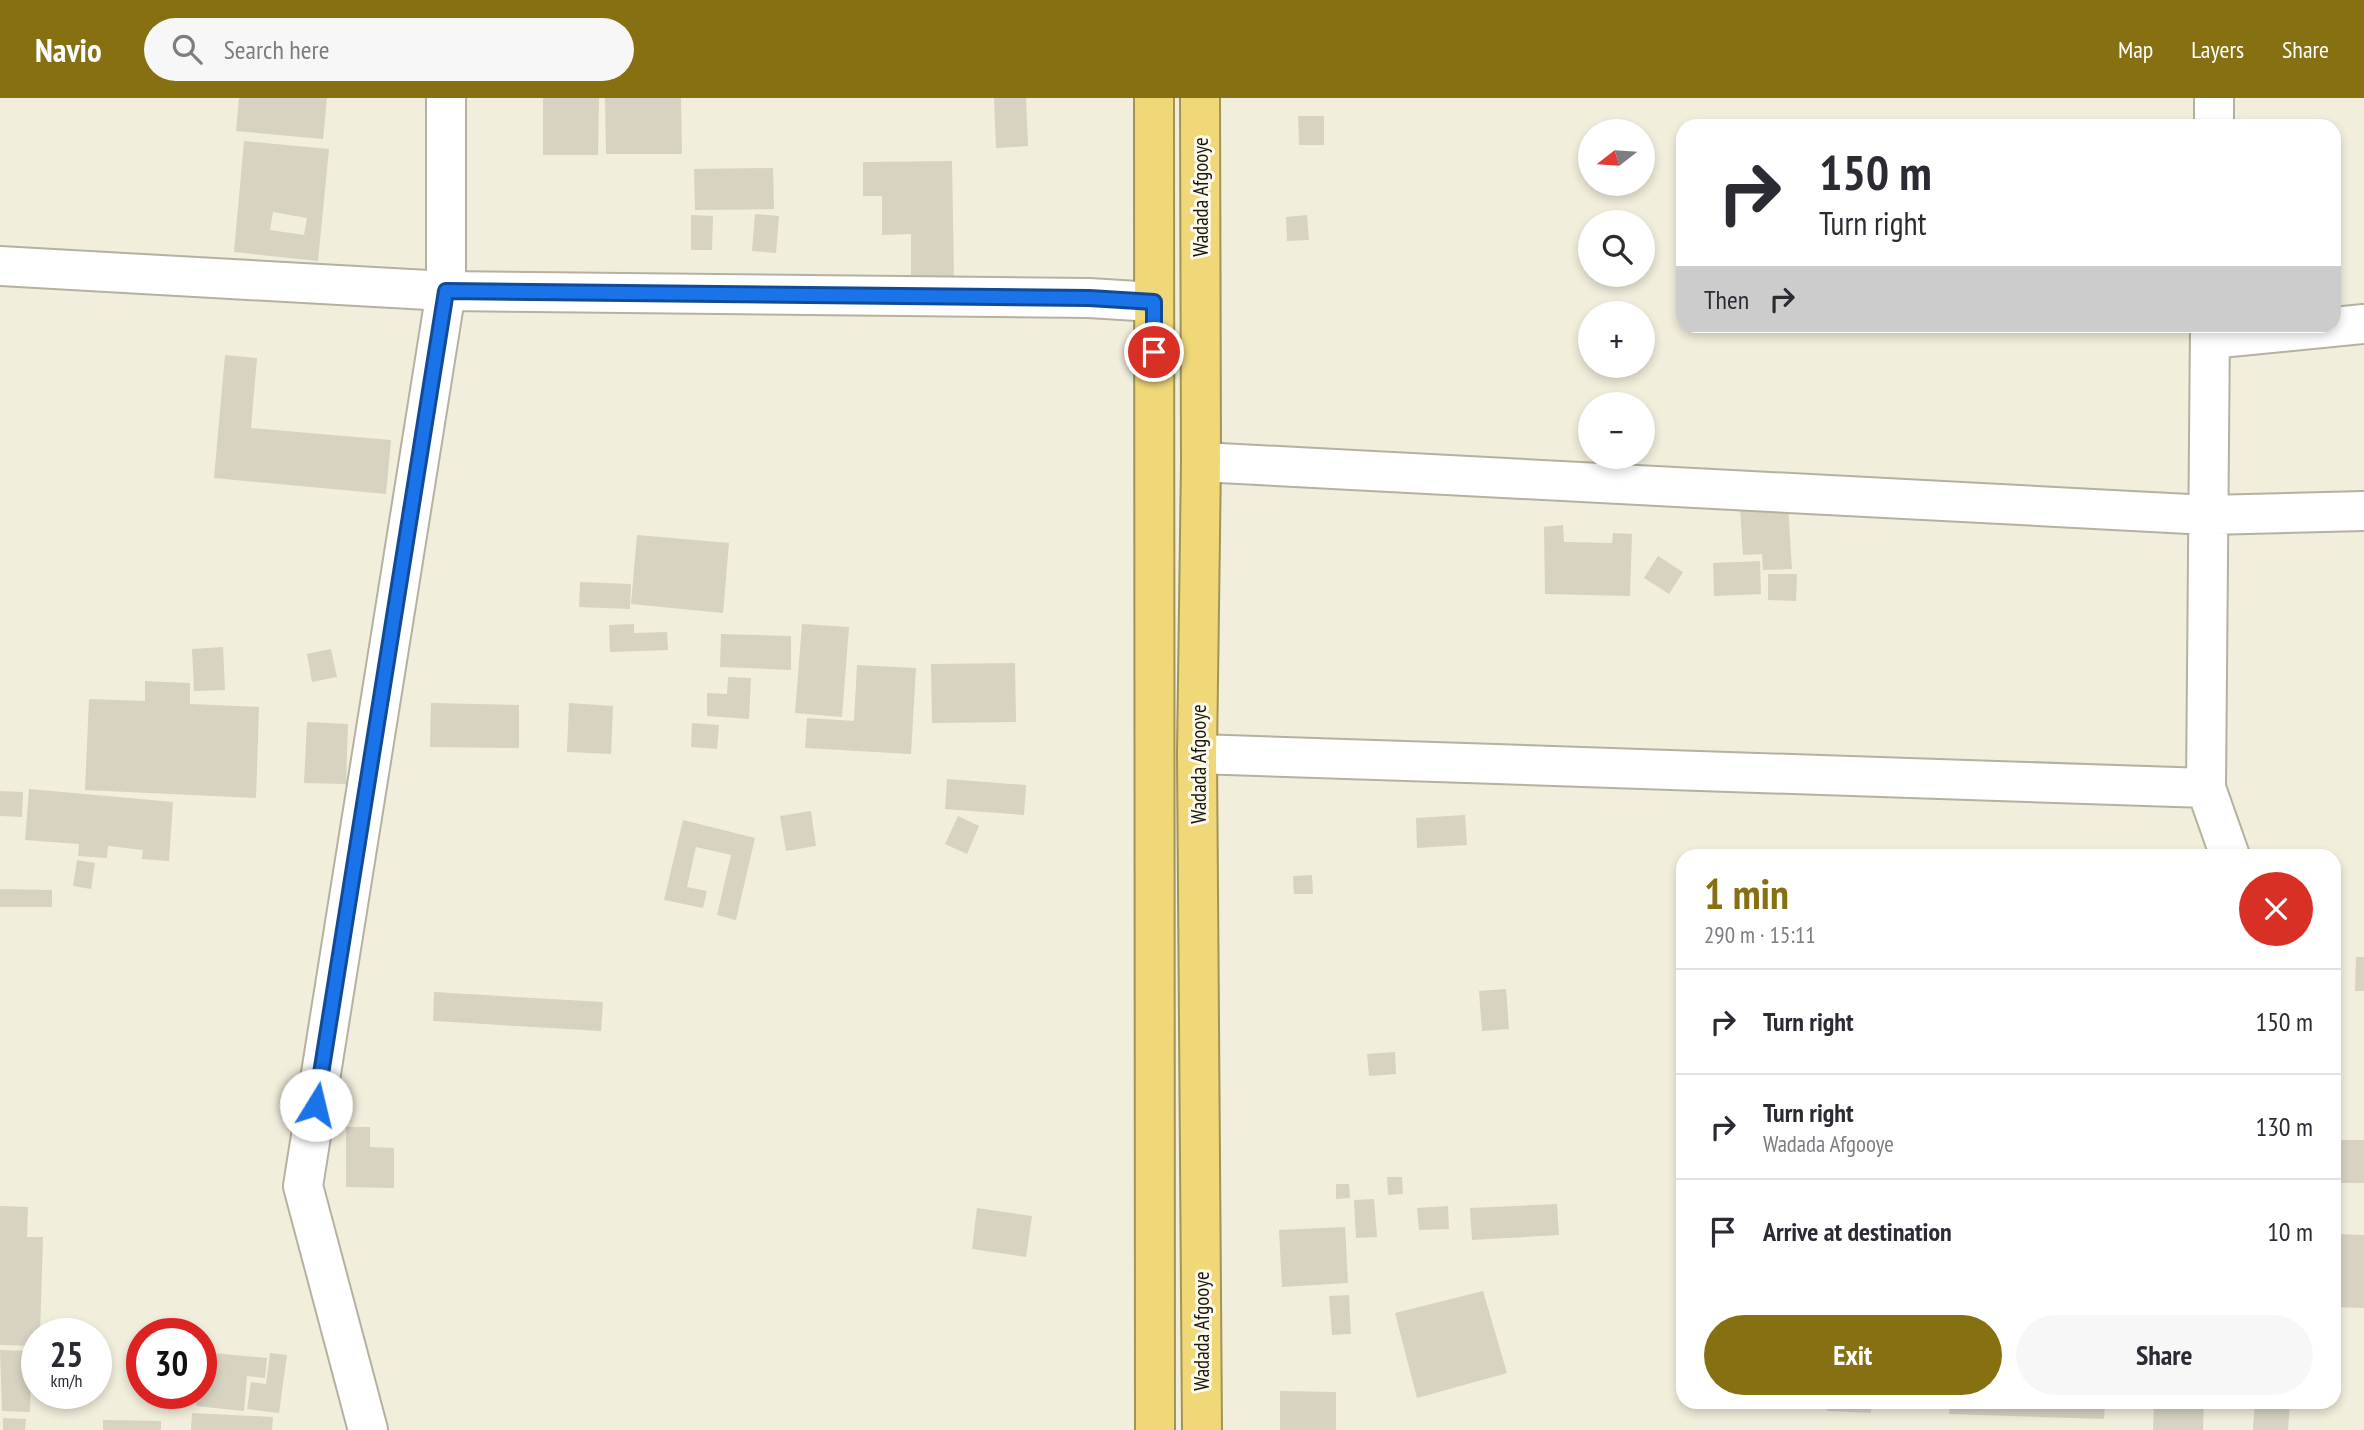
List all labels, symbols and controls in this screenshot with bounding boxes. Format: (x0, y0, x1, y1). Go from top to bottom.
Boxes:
search box (144, 18, 634, 81)
text: Navio (35, 28, 102, 71)
icon: search (168, 30, 206, 68)
text: Search here (224, 33, 329, 66)
text: Map (2118, 34, 2153, 65)
text: Layers (2191, 34, 2244, 65)
text: Share (2282, 34, 2329, 65)
north arrow (1578, 119, 1656, 196)
map controls (1578, 119, 1655, 469)
street label: Wadada Afgooye (1187, 137, 1214, 257)
text: 150 m (1819, 140, 1932, 204)
icon: right (1704, 147, 1795, 238)
text: Turn right (1819, 202, 1927, 244)
button: search (1578, 210, 1655, 287)
icon: right (1763, 280, 1801, 318)
text: Then (1704, 283, 1749, 316)
button: + (1578, 301, 1655, 378)
pin (1124, 322, 1184, 382)
icon: arrive (1135, 333, 1173, 371)
button: − (1578, 392, 1655, 469)
street label: Wadada Afgooye (1185, 704, 1212, 824)
text: 1 min (1704, 866, 1789, 921)
button: close (2239, 872, 2313, 946)
text: 290 m · 15:11 (1704, 920, 1816, 949)
icon: right (1704, 1003, 1742, 1041)
text: Turn right (1763, 1005, 1854, 1038)
text: 150 m (2255, 1005, 2313, 1038)
position arrow (279, 1068, 353, 1142)
text: Turn right (1763, 1096, 1854, 1129)
icon: right (1704, 1108, 1742, 1146)
text: 130 m (2255, 1110, 2313, 1143)
text: Wadada Afgooye (1763, 1129, 1894, 1158)
icon: arrive (1704, 1213, 1742, 1251)
text: Arrive at destination (1763, 1215, 1952, 1248)
text: 10 m (2267, 1215, 2313, 1248)
street label: Wadada Afgooye (1188, 1271, 1215, 1391)
button: Exit (1704, 1315, 2002, 1395)
button: Share (2016, 1315, 2313, 1395)
speed limit sign: 30 (126, 1318, 217, 1409)
text: 25 (50, 1331, 83, 1377)
text: km/h (51, 1369, 82, 1392)

